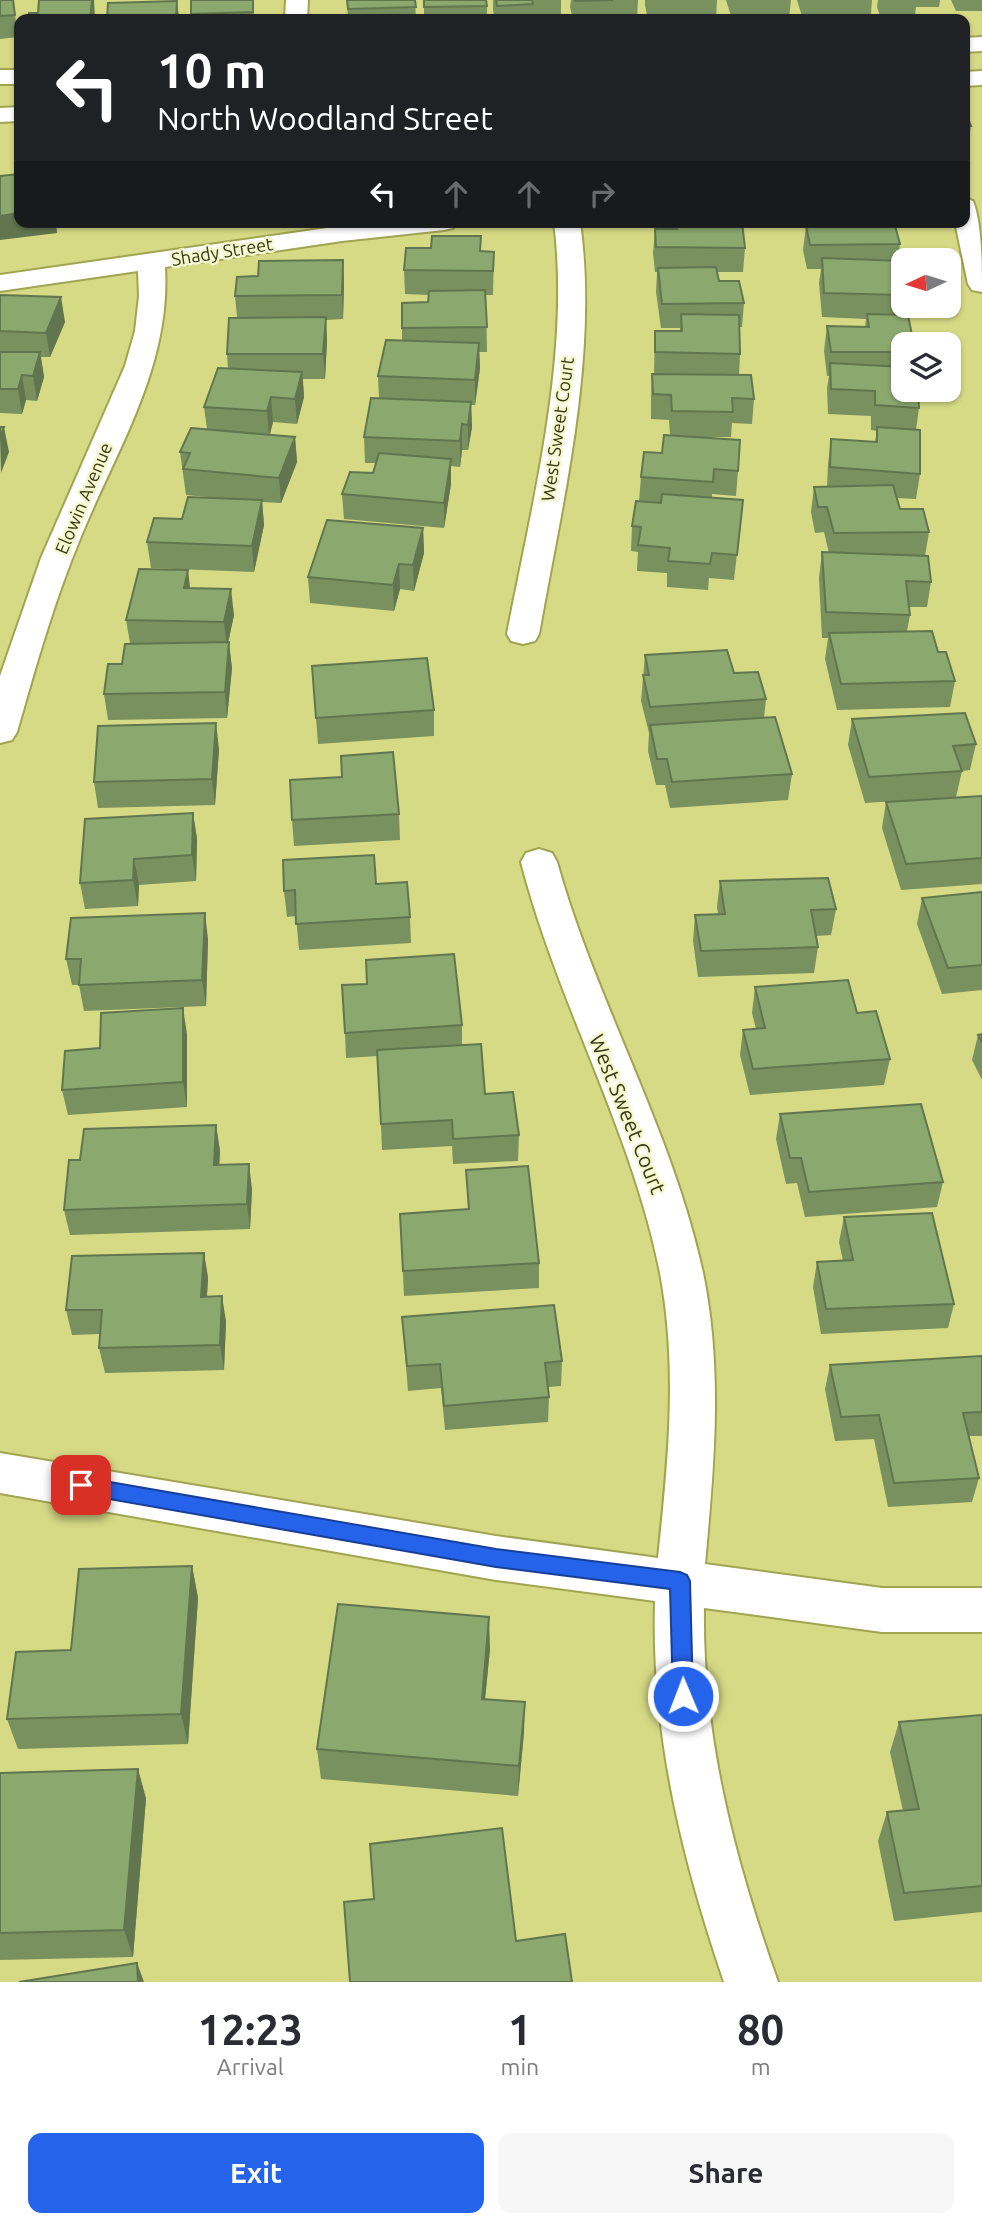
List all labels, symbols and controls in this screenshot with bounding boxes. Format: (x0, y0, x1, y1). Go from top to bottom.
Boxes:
icon: left (42, 42, 133, 133)
text: 10 m (157, 42, 266, 97)
text: North Woodland Street (157, 100, 493, 136)
icon: left (364, 175, 402, 213)
icon: ahead (437, 175, 475, 213)
icon: ahead (510, 175, 548, 213)
icon: right (583, 175, 621, 213)
street label: Shady Street (170, 233, 274, 269)
north arrow (891, 248, 961, 318)
map controls (891, 248, 961, 402)
button: layers (891, 332, 961, 402)
street label: West Sweet Court (537, 356, 577, 502)
street label: Elowin Avenue (51, 439, 115, 557)
street label: West Sweet Court (585, 1031, 671, 1197)
pin (51, 1455, 111, 1515)
icon: arrive (62, 1466, 100, 1504)
position arrow (646, 1659, 720, 1733)
text: 12:23 (198, 2006, 303, 2053)
text: 1 (508, 2006, 532, 2053)
text: 80 (737, 2006, 784, 2053)
text: Arrival (217, 2054, 284, 2079)
text: min (501, 2054, 539, 2079)
text: m (751, 2054, 771, 2079)
button: Exit (28, 2133, 484, 2213)
button: Share (498, 2133, 954, 2213)

